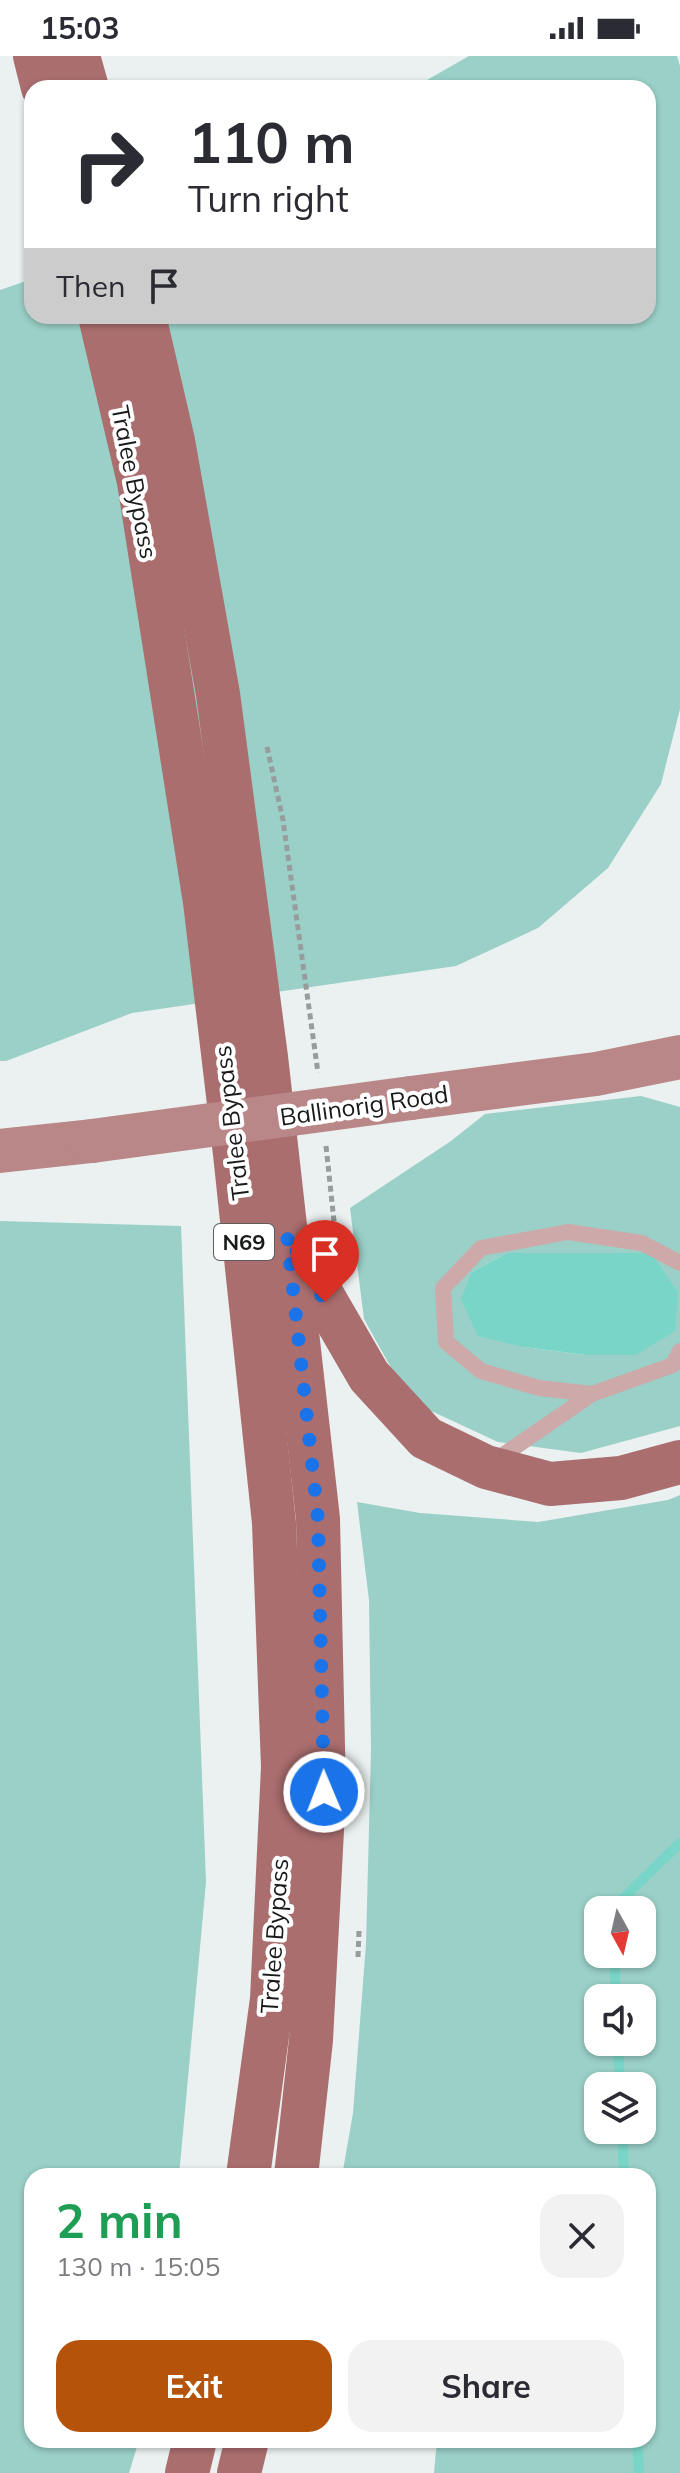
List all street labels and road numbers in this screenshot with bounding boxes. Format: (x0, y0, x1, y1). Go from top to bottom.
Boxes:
street label: Tralee Bypass (105, 403, 165, 561)
street label: Tralee Bypass (207, 1044, 255, 1202)
street label: Ballinorig Road (278, 1078, 450, 1132)
road number: N69 (214, 1224, 274, 1260)
street label: Tralee Bypass (254, 1857, 294, 2015)

